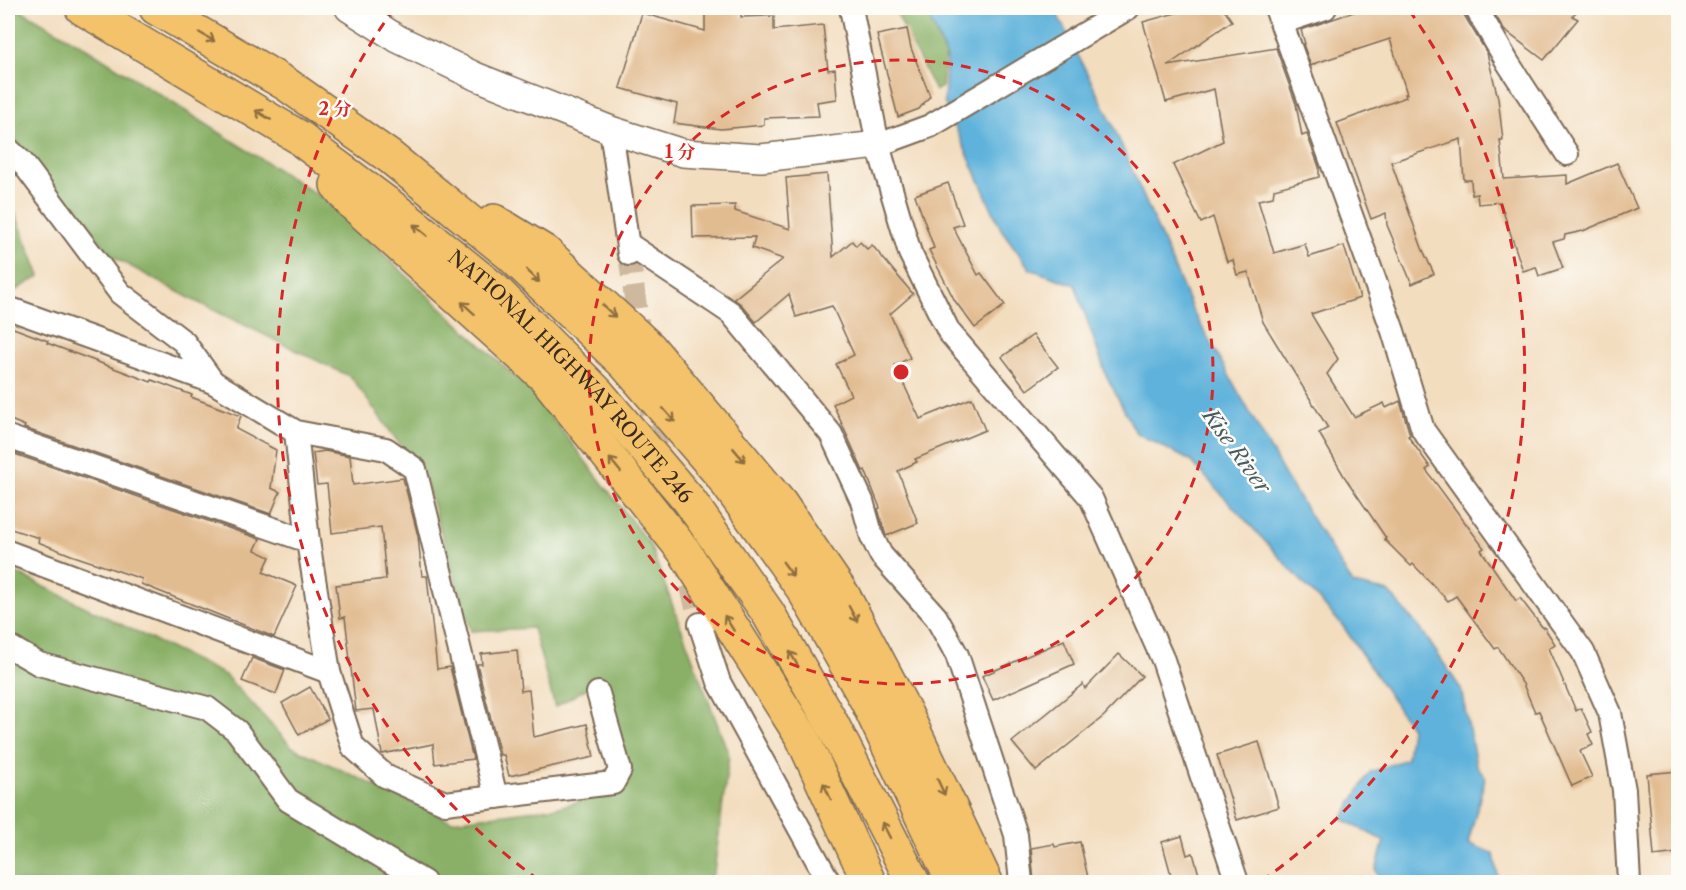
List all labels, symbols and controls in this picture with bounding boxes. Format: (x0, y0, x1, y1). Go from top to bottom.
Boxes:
one-way arrow (198, 31, 215, 43)
text: 2 分 (318, 98, 352, 120)
one-way arrow (255, 109, 272, 121)
text: 1 分 (665, 141, 695, 163)
one-way arrow (412, 223, 428, 236)
street label: NATIONAL HIGHWAY ROUTE 246 (443, 245, 698, 508)
one-way arrow (525, 269, 540, 283)
one-way arrow (461, 301, 476, 315)
one-way arrow (601, 304, 616, 318)
centre of rings (891, 362, 911, 382)
water label: Kise River (1197, 402, 1277, 499)
one-way arrow (662, 407, 676, 422)
one-way arrow (733, 447, 746, 463)
one-way arrow (609, 457, 622, 473)
one-way arrow (782, 561, 794, 577)
one-way arrow (848, 604, 859, 622)
one-way arrow (723, 615, 735, 632)
one-way arrow (788, 650, 800, 667)
one-way arrow (936, 778, 948, 796)
one-way arrow (820, 783, 832, 801)
one-way arrow (880, 822, 892, 840)

